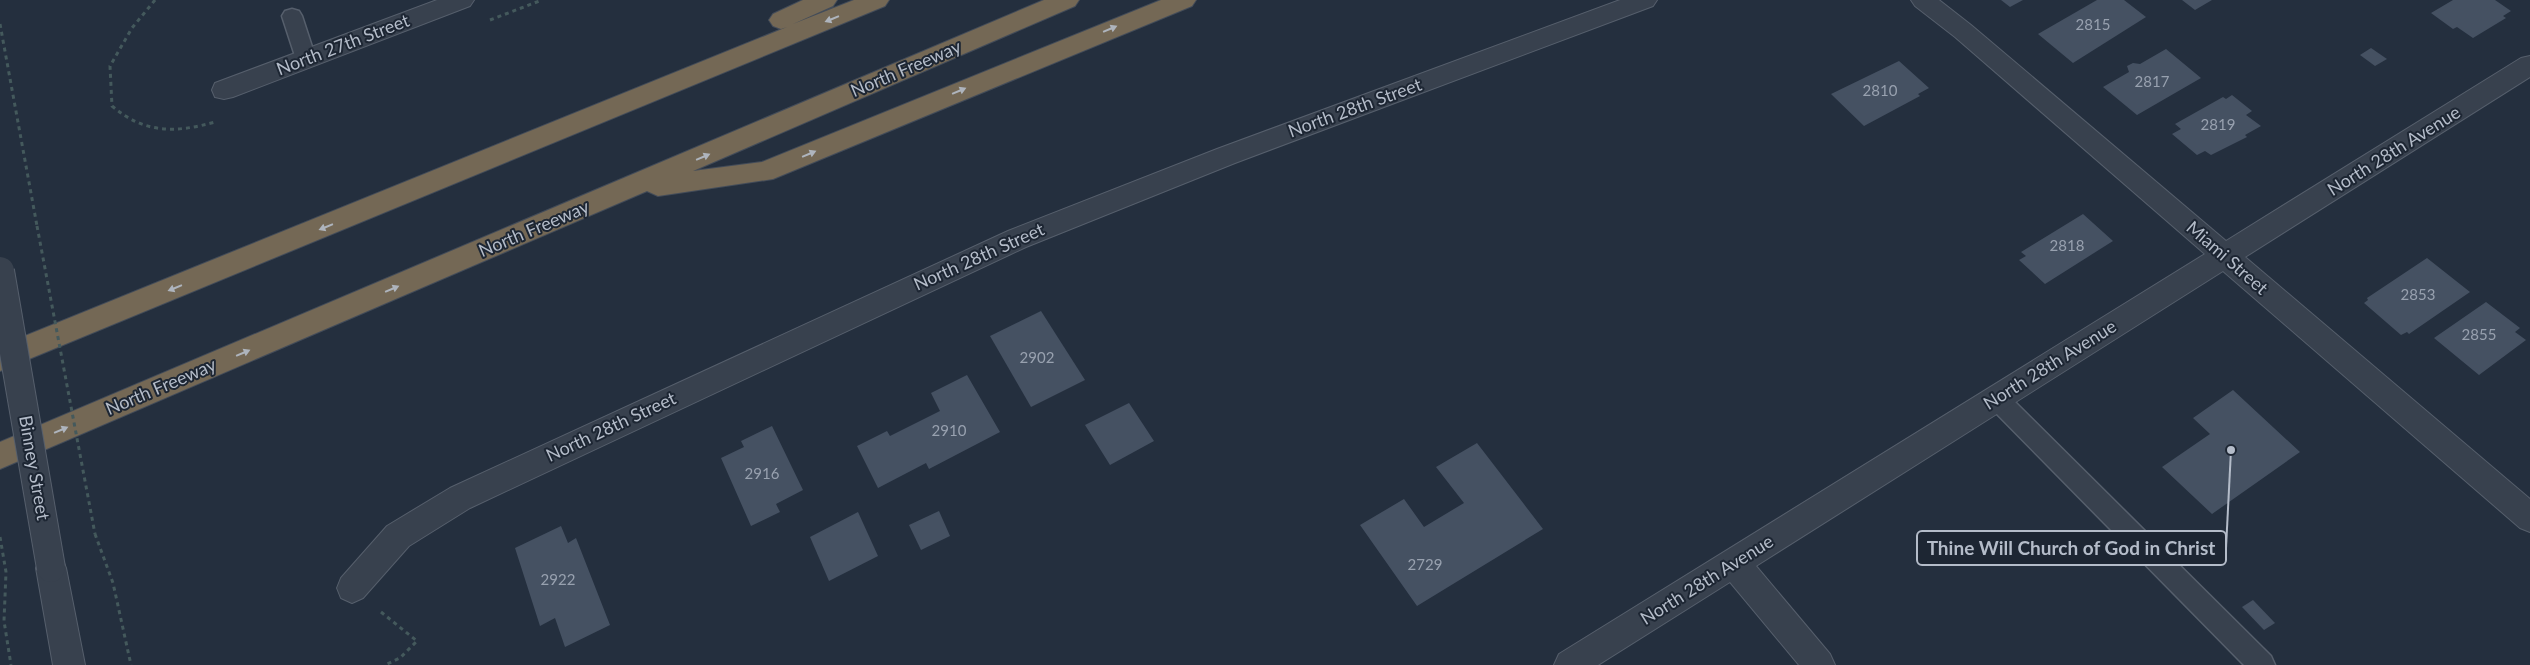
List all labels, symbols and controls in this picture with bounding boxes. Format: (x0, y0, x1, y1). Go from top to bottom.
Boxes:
street label: North 27th Street (273, 8, 413, 80)
one-way arrow (825, 15, 839, 23)
house number: 2815 (2076, 15, 2110, 33)
one-way arrow (1102, 25, 1117, 32)
street label: North Freeway (847, 35, 965, 101)
street label: North 28th Street (1285, 72, 1425, 141)
house number: 2817 (2135, 72, 2170, 90)
house number: 2810 (1863, 81, 1898, 99)
one-way arrow (952, 87, 966, 95)
street label: North 28th Avenue (2323, 100, 2464, 200)
house number: 2819 (2201, 115, 2235, 133)
one-way arrow (802, 149, 816, 157)
one-way arrow (696, 152, 710, 160)
street label: North Freeway (475, 195, 593, 261)
street label: Miami Street (2182, 216, 2273, 299)
street label: North 28th Street (910, 217, 1048, 295)
one-way arrow (319, 223, 333, 231)
house number: 2818 (2050, 236, 2084, 254)
one-way arrow (167, 284, 182, 292)
one-way arrow (385, 285, 399, 293)
house number: 2853 (2401, 285, 2435, 303)
street label: North 28th Avenue (1979, 314, 2120, 414)
house number: 2855 (2462, 325, 2496, 343)
one-way arrow (236, 348, 250, 356)
house number: 2902 (1020, 348, 1054, 366)
street label: North Freeway (102, 353, 220, 419)
street label: North 28th Street (542, 386, 679, 466)
street label: Binney Street (15, 414, 55, 522)
house number: 2910 (932, 421, 967, 439)
one-way arrow (54, 426, 69, 434)
house number: 2916 (745, 464, 780, 482)
street label: North 28th Avenue (1636, 529, 1777, 629)
callout: Thine Will Church of God in Christ (1917, 531, 2226, 565)
text: Thine Will Church of God in Christ (1927, 536, 2215, 559)
house number: 2729 (1408, 555, 1442, 573)
house number: 2922 (541, 570, 575, 588)

